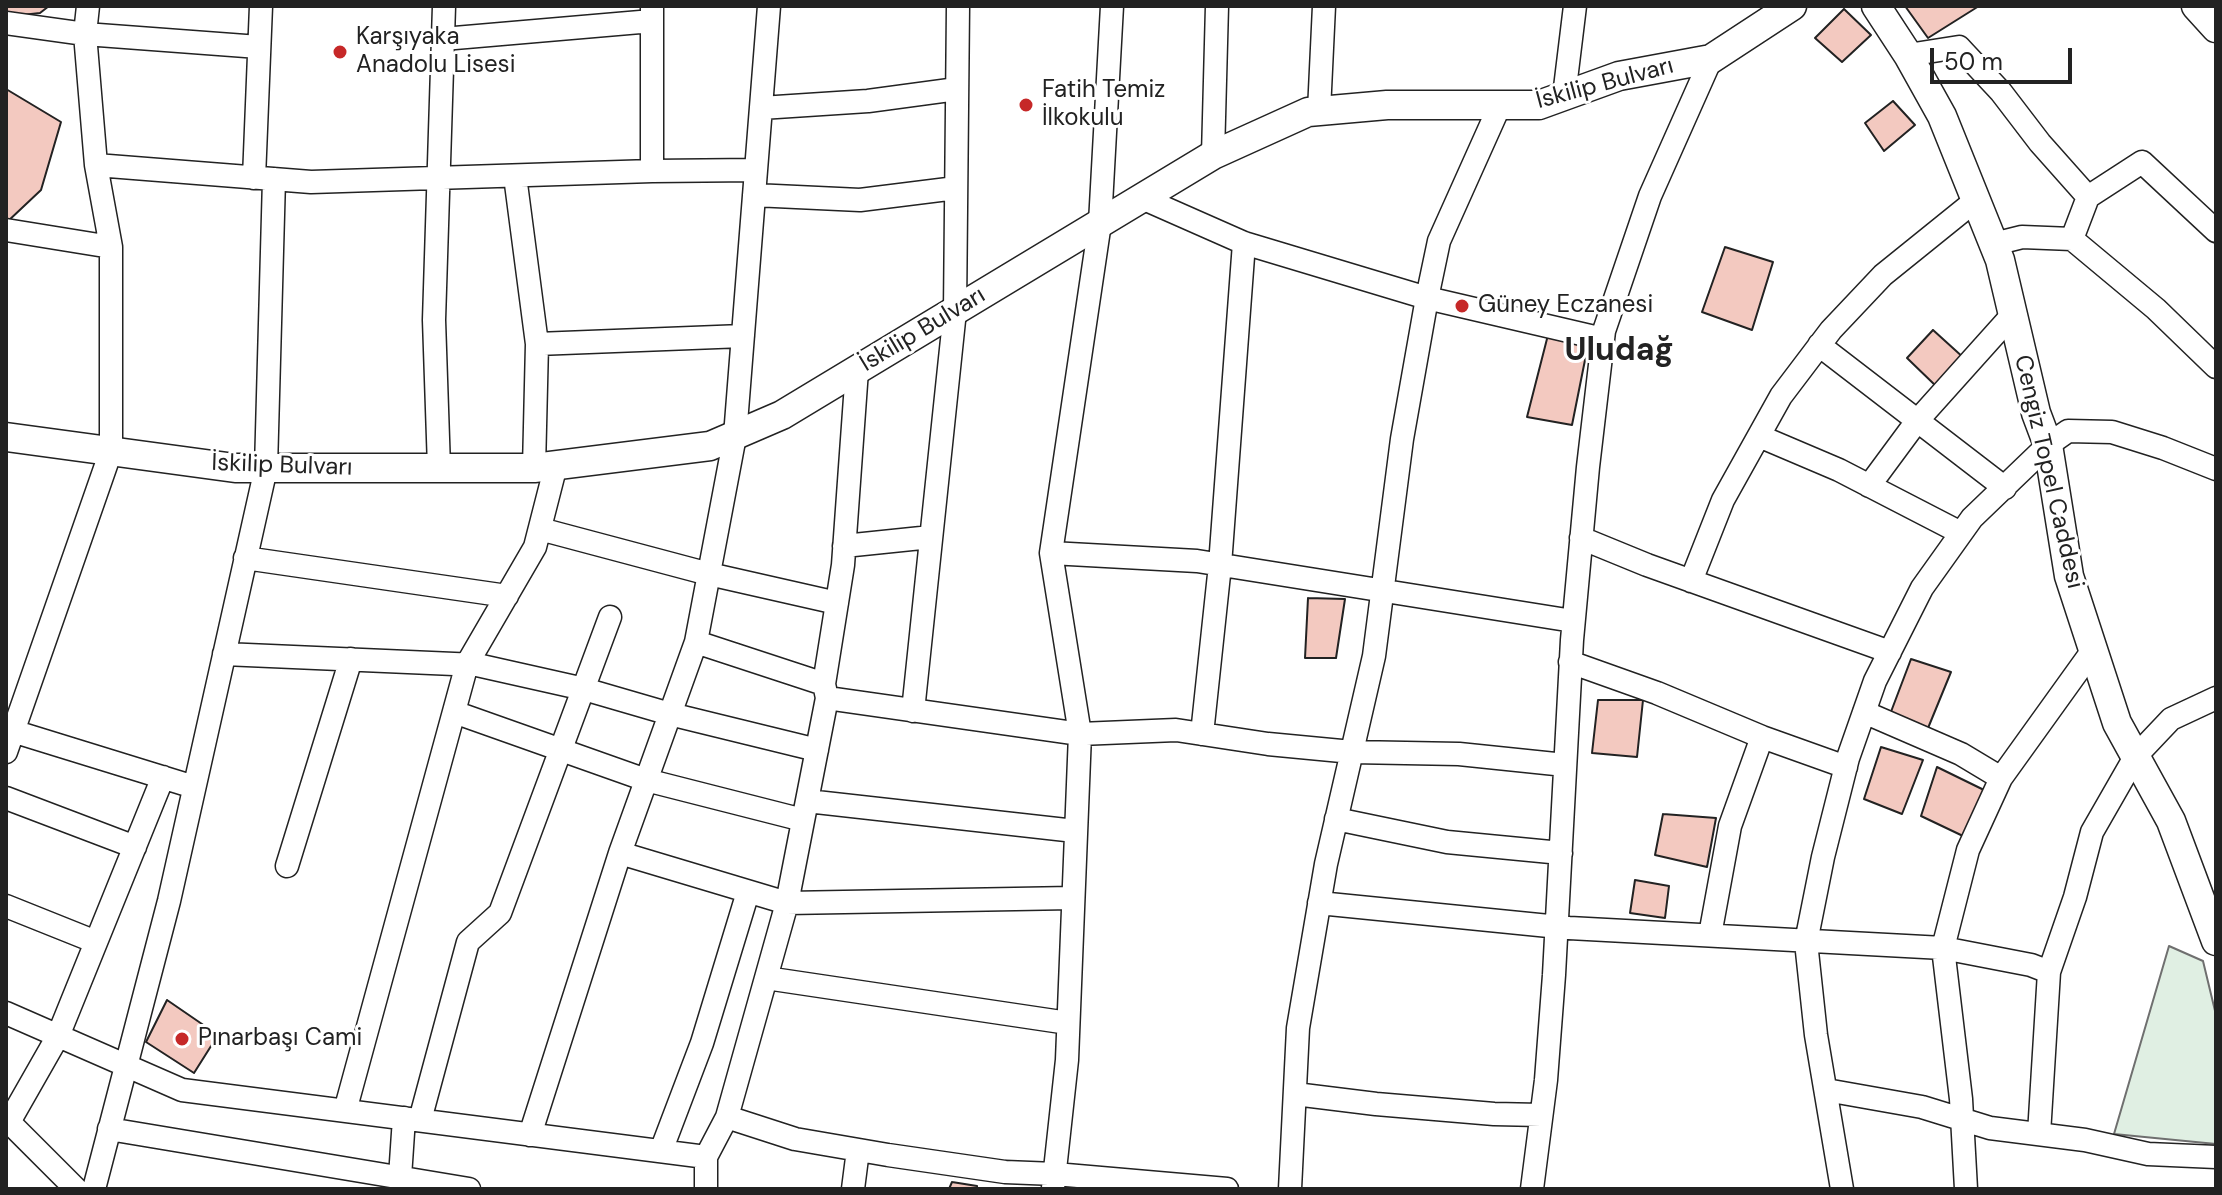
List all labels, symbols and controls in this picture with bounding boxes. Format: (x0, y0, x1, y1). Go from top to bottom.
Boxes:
place label: Karşıyaka Anadolu Lisesi (356, 24, 515, 80)
scale bar (1934, 32, 2076, 82)
marker: Karşıyaka Anadolu Lisesi (331, 43, 349, 61)
text: 50 m (1944, 46, 2003, 77)
street label: İskilip Bulvarı (1533, 52, 1677, 116)
place label: Fatih Temiz İlkokulu (1042, 77, 1165, 133)
marker: Fatih Temiz İlkokulu (1017, 96, 1035, 114)
street label: İskilip Bulvarı (855, 281, 991, 379)
place label: Güney Eczanesi (1478, 292, 1653, 320)
marker: Güney Eczanesi (1453, 297, 1471, 315)
district label: Uludağ (1565, 333, 1673, 371)
street label: Cengiz Topel Caddesi (2007, 352, 2089, 592)
street label: İskilip Bulvarı (211, 449, 353, 483)
place label: Pınarbaşı Cami (198, 1025, 362, 1053)
marker: Pınarbaşı Cami (173, 1030, 191, 1048)

